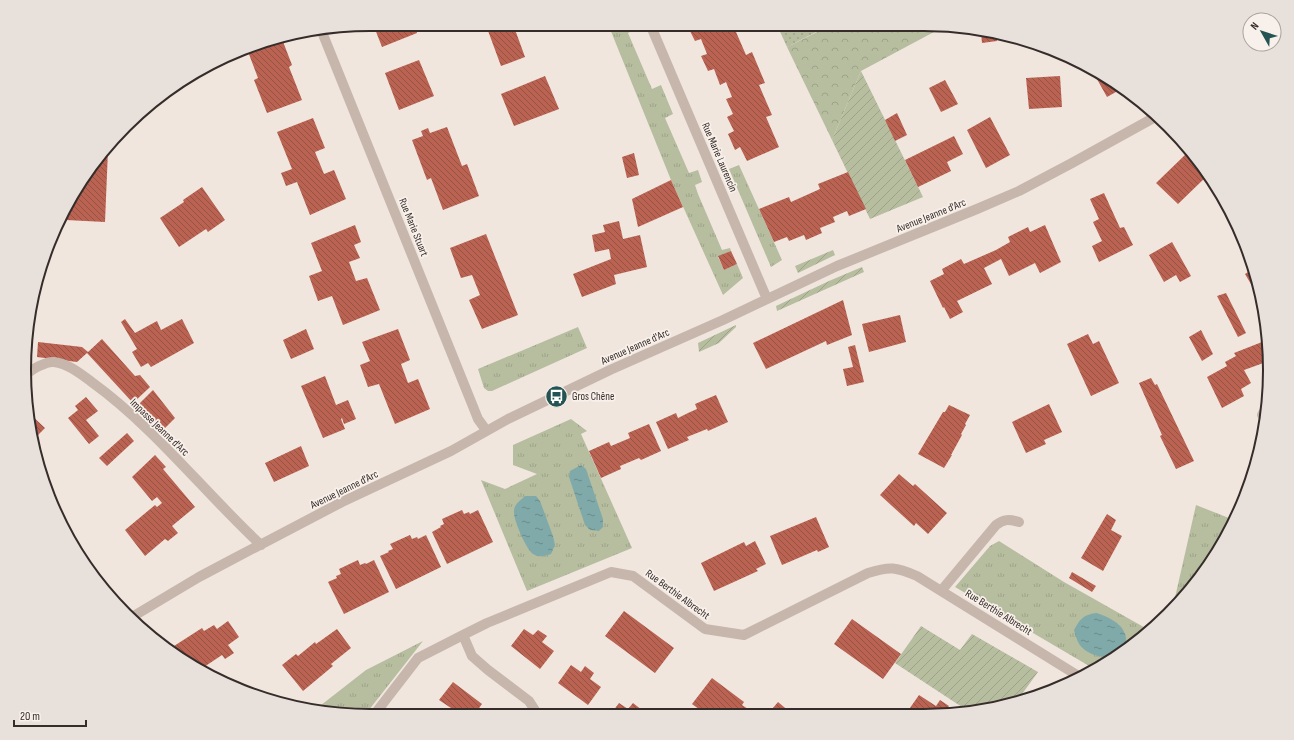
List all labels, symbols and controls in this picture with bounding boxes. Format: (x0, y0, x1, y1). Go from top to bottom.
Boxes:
north arrow (1242, 12, 1282, 52)
text: N (1248, 20, 1262, 32)
street label: Rue Marie Laurencin (699, 121, 740, 194)
street label: Rue Marie Stuart (396, 196, 431, 259)
street label: Avenue Jeanne d'Arc (894, 196, 968, 236)
street label: Avenue Jeanne d'Arc (598, 326, 672, 368)
bus stop icon: Gros Chêne (544, 383, 570, 409)
place label: Gros Chêne (572, 390, 614, 403)
street label: Impasse Jeanne d'Arc (127, 396, 192, 459)
street label: Avenue Jeanne d'Arc (307, 467, 380, 512)
street label: Rue Berthie Albrecht (643, 567, 713, 622)
street label: Rue Berthie Albrecht (963, 587, 1035, 638)
scale bar (14, 702, 86, 728)
text: 20 m (20, 709, 40, 724)

